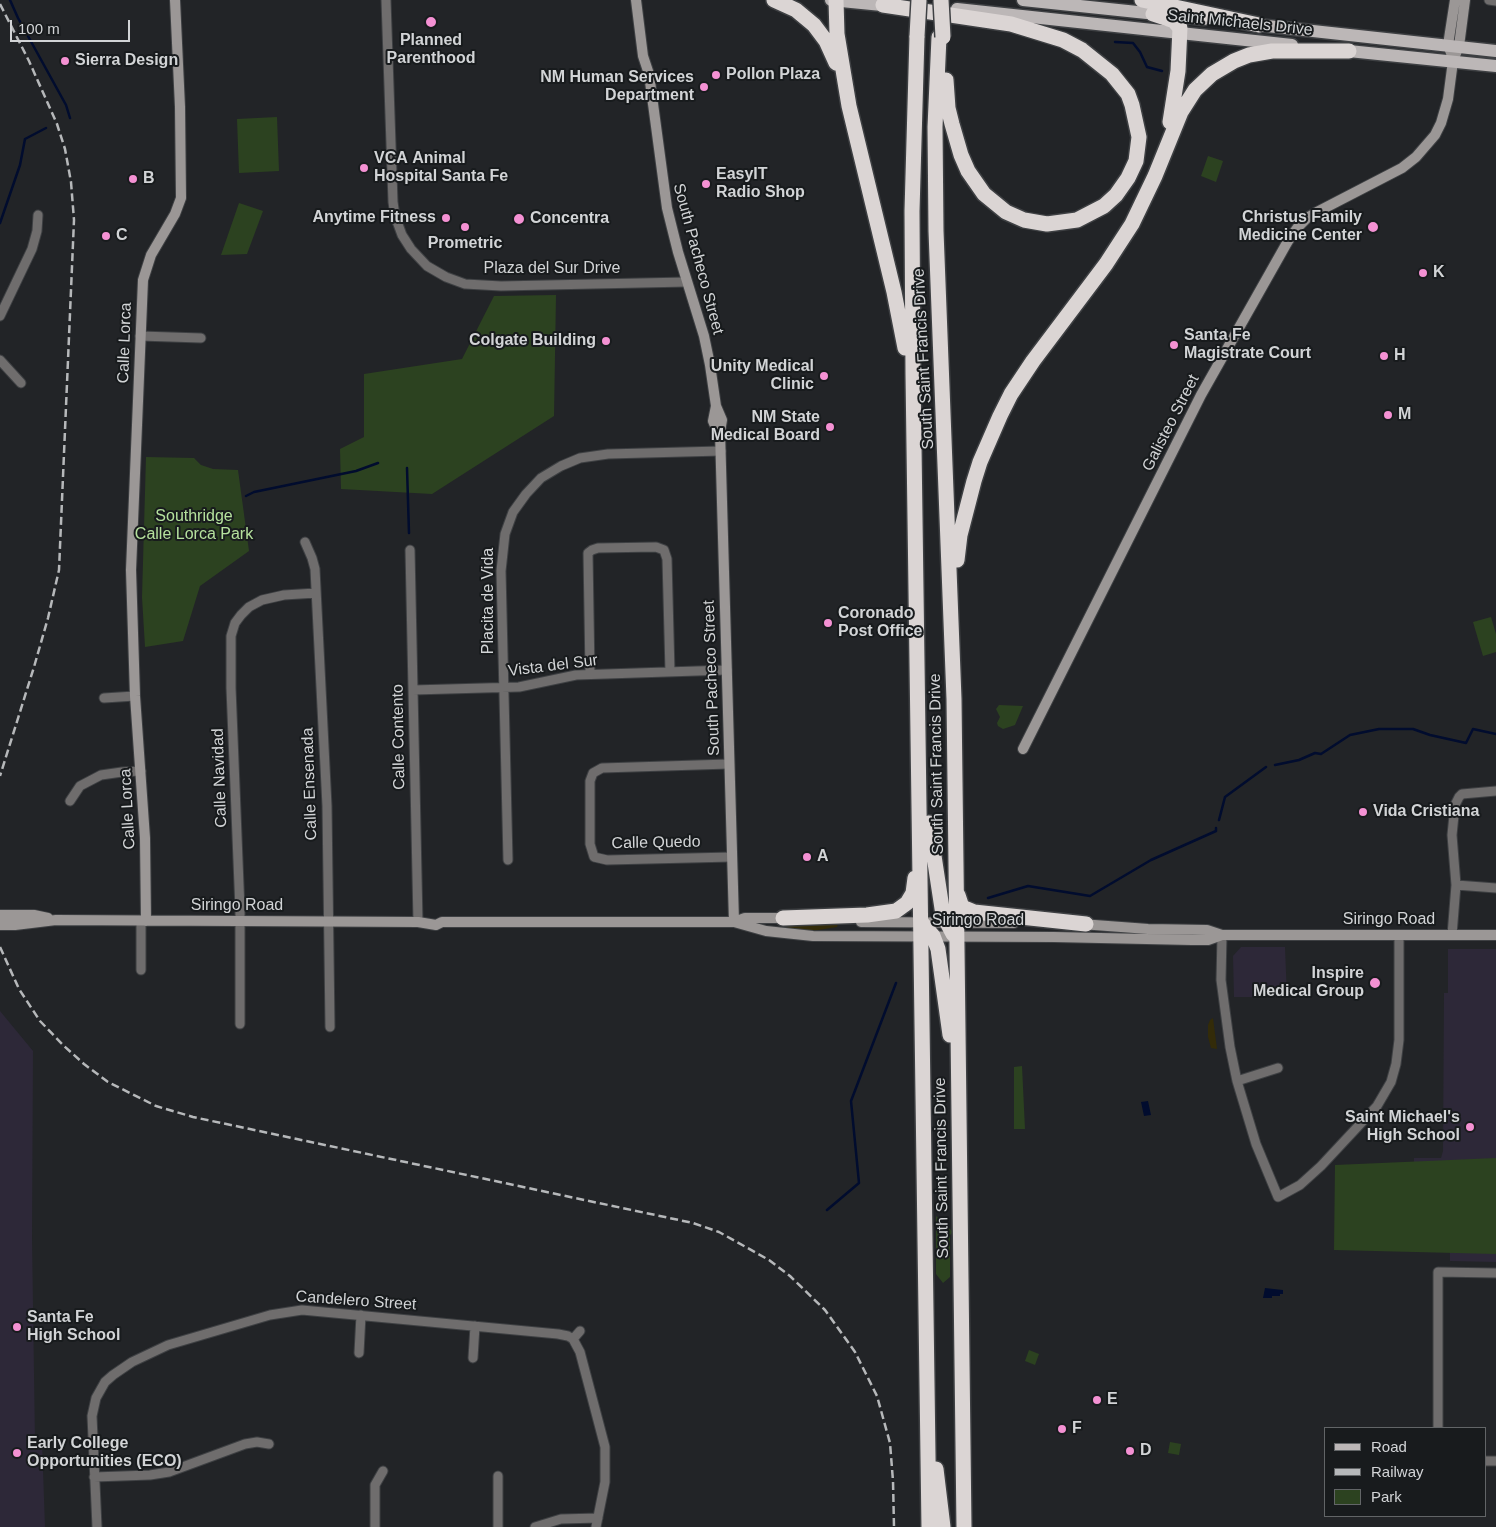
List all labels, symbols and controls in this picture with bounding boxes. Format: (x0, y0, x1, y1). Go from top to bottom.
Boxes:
street label: Saint Michaels Drive (1166, 6, 1314, 40)
scale bar (12, 10, 132, 42)
marker: Planned Parenthood (424, 15, 438, 29)
text: 100 m (18, 20, 60, 37)
place label: Planned Parenthood (387, 31, 475, 69)
place label: Sierra Design (75, 51, 178, 71)
marker: Sierra Design (59, 55, 71, 67)
place label: Pollon Plaza (726, 65, 820, 85)
place label: NM Human Services Department (540, 68, 694, 106)
marker: Pollon Plaza (710, 69, 722, 81)
marker: NM Human Services Department (698, 81, 710, 93)
place label: VCA Animal Hospital Santa Fe (374, 149, 508, 187)
marker: VCA Animal Hospital Santa Fe (358, 162, 370, 174)
place label: EasyIT Radio Shop (716, 165, 805, 203)
place label: B (143, 169, 155, 189)
marker: B (127, 173, 139, 185)
marker: EasyIT Radio Shop (700, 178, 712, 190)
street label: South Pacheco Street (669, 181, 727, 337)
place label: Anytime Fitness (312, 208, 436, 228)
place label: Christus Family Medicine Center (1238, 208, 1362, 246)
place label: Concentra (530, 209, 609, 229)
marker: Anytime Fitness (440, 212, 452, 224)
marker: Concentra (512, 212, 526, 226)
marker: Christus Family Medicine Center (1366, 220, 1380, 234)
marker: Prometric (459, 221, 471, 233)
place label: C (116, 226, 128, 246)
marker: C (100, 230, 112, 242)
place label: Prometric (428, 234, 502, 254)
street label: Plaza del Sur Drive (484, 259, 620, 279)
place label: K (1433, 263, 1445, 283)
marker: K (1417, 267, 1429, 279)
street label: South Saint Francis Drive (910, 268, 938, 450)
street label: Calle Lorca (114, 302, 136, 384)
place label: Santa Fe Magistrate Court (1184, 326, 1311, 364)
place label: Colgate Building (469, 331, 596, 351)
marker: Colgate Building (600, 335, 612, 347)
marker: Santa Fe Magistrate Court (1168, 339, 1180, 351)
place label: H (1394, 346, 1406, 366)
marker: H (1378, 350, 1390, 362)
place label: Unity Medical Clinic (711, 357, 814, 395)
marker: Unity Medical Clinic (818, 370, 830, 382)
street label: Galisteo Street (1138, 371, 1204, 475)
place label: M (1398, 405, 1411, 425)
place label: NM State Medical Board (711, 408, 820, 446)
marker: M (1382, 409, 1394, 421)
marker: NM State Medical Board (824, 421, 836, 433)
park label: Southridge Calle Lorca Park (135, 507, 253, 545)
street label: Placita de Vida (479, 548, 499, 654)
street label: South Pacheco Street (700, 600, 724, 756)
place label: Coronado Post Office (838, 604, 922, 642)
marker: Coronado Post Office (822, 617, 834, 629)
street label: Vista del Sur (507, 651, 599, 681)
street label: South Saint Francis Drive (926, 673, 948, 855)
street label: Calle Contento (388, 684, 410, 790)
street label: Calle Ensenada (298, 727, 322, 841)
street label: Calle Navidad (209, 728, 231, 828)
street label: Calle Lorca (116, 768, 140, 850)
place label: Vida Cristiana (1373, 802, 1479, 822)
marker: Vida Cristiana (1357, 806, 1369, 818)
street label: Calle Quedo (611, 833, 701, 853)
place label: A (817, 847, 829, 867)
marker: A (801, 851, 813, 863)
street label: Siringo Road (191, 896, 283, 916)
street label: Siringo Road (1343, 910, 1435, 930)
street label: Siringo Road (932, 911, 1024, 931)
place label: Inspire Medical Group (1253, 964, 1364, 1002)
marker: Inspire Medical Group (1368, 976, 1382, 990)
street label: South Saint Francis Drive (931, 1077, 953, 1259)
place label: Saint Michael's High School (1345, 1108, 1460, 1146)
marker: Saint Michael's High School (1464, 1121, 1476, 1133)
street label: Candelero Street (295, 1287, 417, 1315)
place label: Santa Fe High School (27, 1308, 120, 1346)
marker: Santa Fe High School (11, 1321, 23, 1333)
place label: E (1107, 1390, 1118, 1410)
marker: E (1091, 1394, 1103, 1406)
place label: F (1072, 1419, 1082, 1439)
marker: F (1056, 1423, 1068, 1435)
legend (1324, 1427, 1486, 1517)
place label: Early College Opportunities (ECO) (27, 1434, 182, 1472)
text: Road (1371, 1438, 1407, 1455)
place label: D (1140, 1441, 1152, 1461)
marker: D (1124, 1445, 1136, 1457)
marker: Early College Opportunities (ECO) (11, 1447, 23, 1459)
text: Railway (1371, 1463, 1424, 1480)
text: Park (1371, 1488, 1402, 1505)

